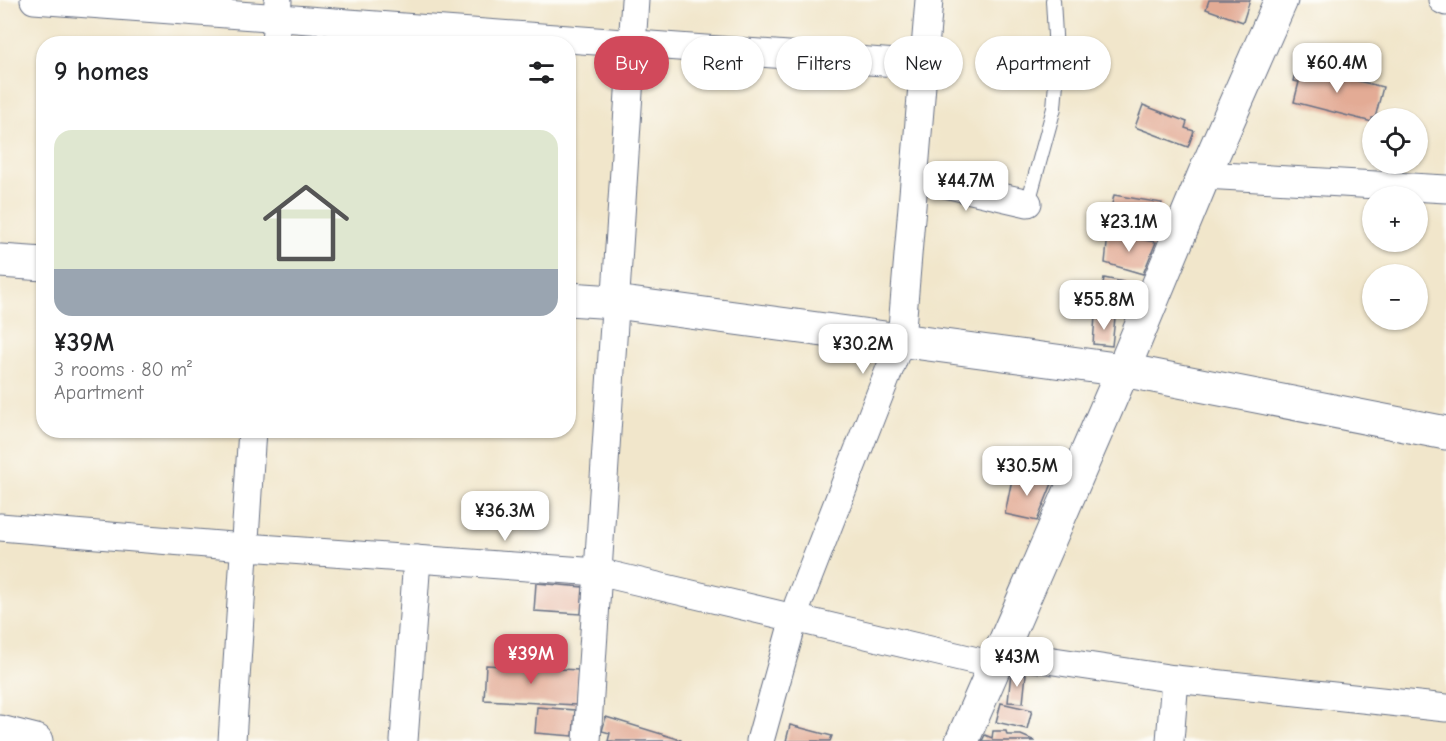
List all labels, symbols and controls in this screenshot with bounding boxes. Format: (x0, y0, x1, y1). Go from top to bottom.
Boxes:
chip: Buy (594, 36, 669, 90)
chip: Rent (681, 36, 764, 90)
chip: Filters (776, 36, 872, 90)
chip: New (884, 36, 963, 90)
chip: Apartment (975, 36, 1111, 90)
pin: ¥60.4M (1288, 43, 1386, 94)
text: ¥60.4M (1307, 51, 1367, 74)
icon: filters (525, 56, 558, 89)
text: 9 homes (54, 57, 149, 87)
map controls (1362, 108, 1428, 330)
button: locate (1362, 108, 1428, 174)
pin: ¥44.7M (917, 161, 1015, 212)
icon: home (252, 169, 360, 277)
text: ¥44.7M (937, 169, 995, 192)
button: + (1362, 186, 1428, 252)
pin: ¥23.1M (1080, 202, 1178, 253)
text: ¥23.1M (1100, 210, 1158, 233)
button: − (1362, 264, 1428, 330)
pin: ¥55.8M (1055, 280, 1153, 331)
text: ¥55.8M (1073, 288, 1135, 311)
pin: ¥30.2M (814, 324, 912, 375)
text: ¥39M (54, 328, 114, 358)
text: ¥30.2M (833, 332, 893, 355)
text: 3 rooms · 80 m² (54, 358, 192, 381)
text: Apartment (54, 381, 144, 404)
pin: ¥30.5M (978, 446, 1076, 497)
text: ¥30.5M (996, 454, 1058, 477)
pin: ¥36.3M (456, 491, 554, 542)
text: ¥36.3M (475, 499, 535, 522)
pin: ¥39M (495, 634, 567, 685)
pin: ¥43M (981, 637, 1053, 688)
text: ¥39M (508, 642, 554, 665)
text: ¥43M (994, 645, 1040, 668)

